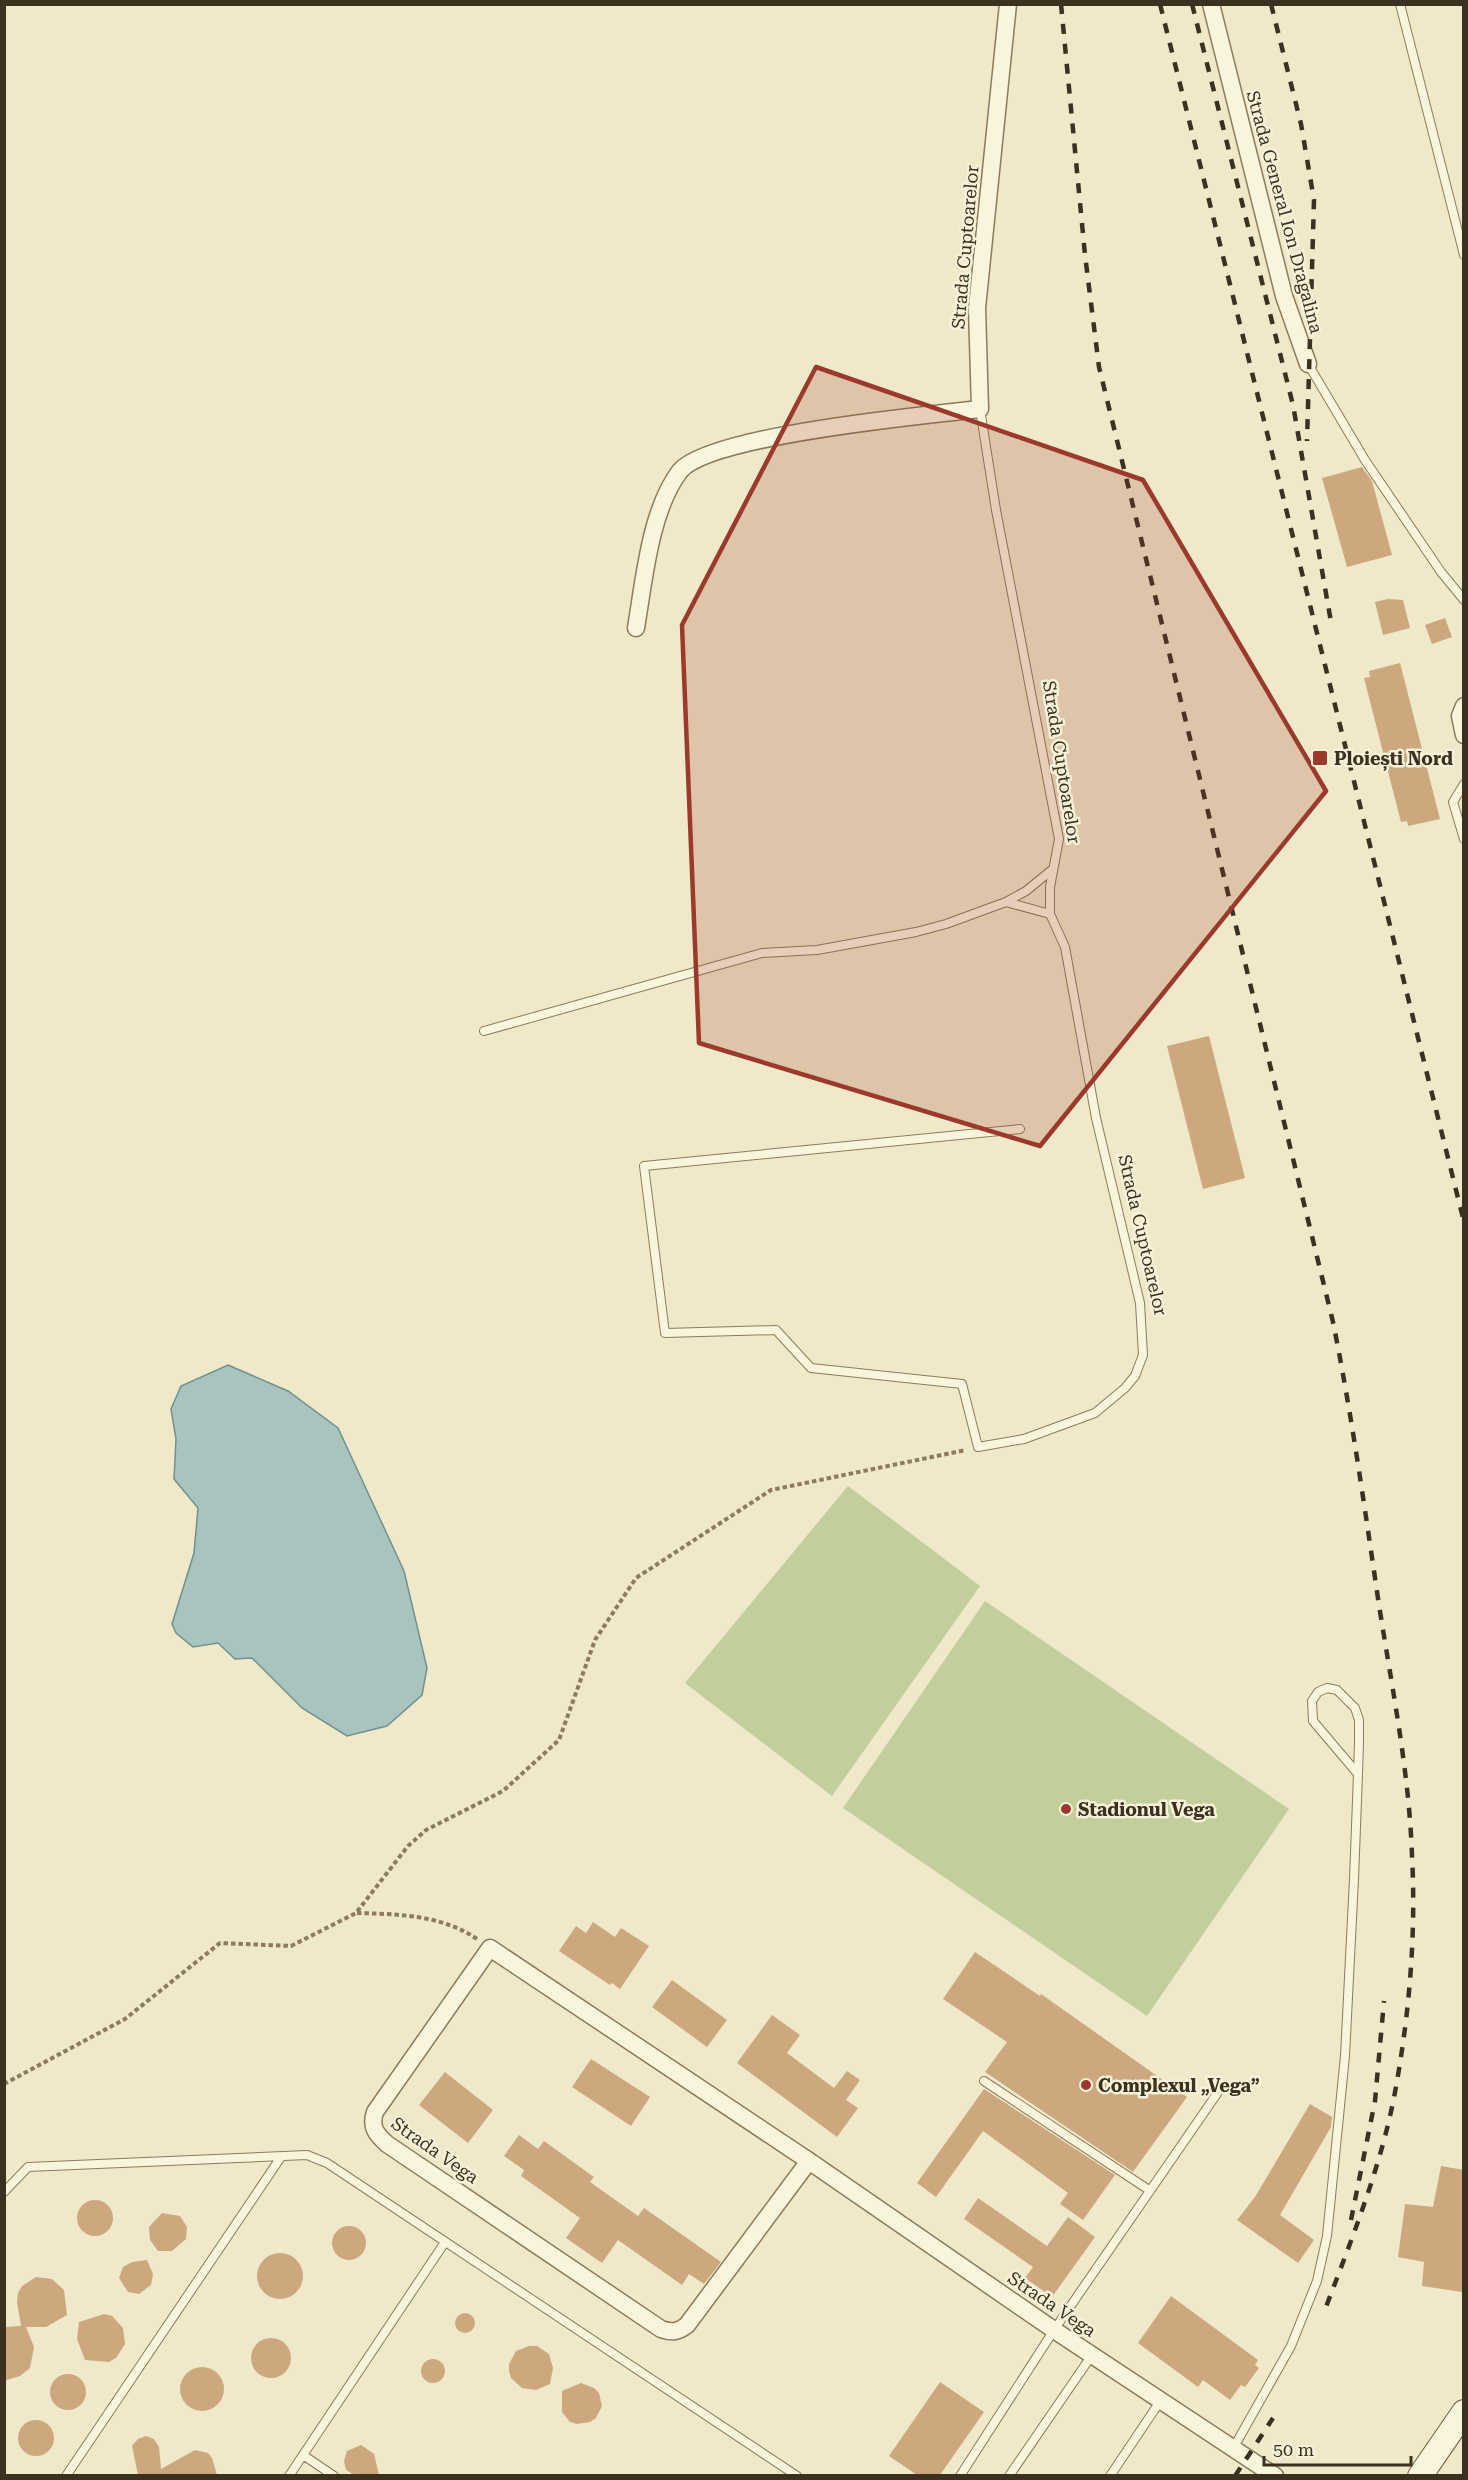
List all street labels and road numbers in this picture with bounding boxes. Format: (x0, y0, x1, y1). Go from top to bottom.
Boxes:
street label: Strada General Ion Dragalina (1242, 88, 1328, 336)
street label: Strada Cuptoarelor (947, 164, 983, 330)
street label: Strada Cuptoarelor (1039, 679, 1085, 845)
street label: Strada Cuptoarelor (1114, 1152, 1172, 1318)
street label: Strada Vega (387, 2112, 483, 2188)
street label: Strada Vega (1004, 2267, 1100, 2341)

